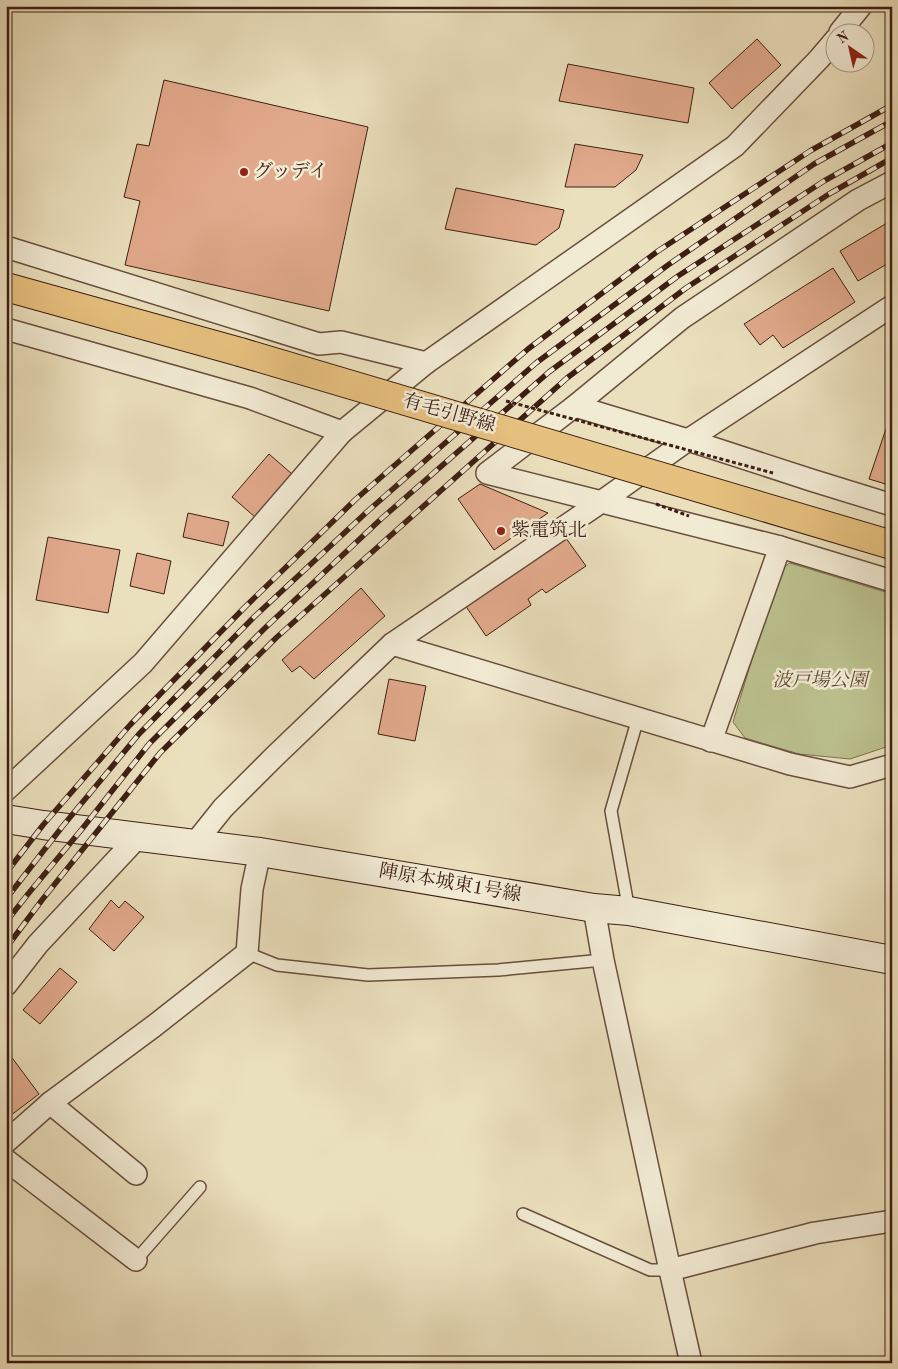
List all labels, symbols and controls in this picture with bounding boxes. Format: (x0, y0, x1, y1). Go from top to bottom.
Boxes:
north arrow (826, 22, 876, 72)
text: N (835, 29, 852, 47)
place label: グッデイ (254, 161, 328, 182)
marker: グッデイ (238, 166, 250, 178)
street label: 有毛引野線 (401, 390, 498, 436)
place label: 紫電筑北 (511, 520, 587, 541)
marker: 紫電筑北 (495, 525, 507, 537)
park label: 波戸場公園 (772, 670, 870, 691)
street label: 陣原本城東1号線 (377, 859, 523, 906)

